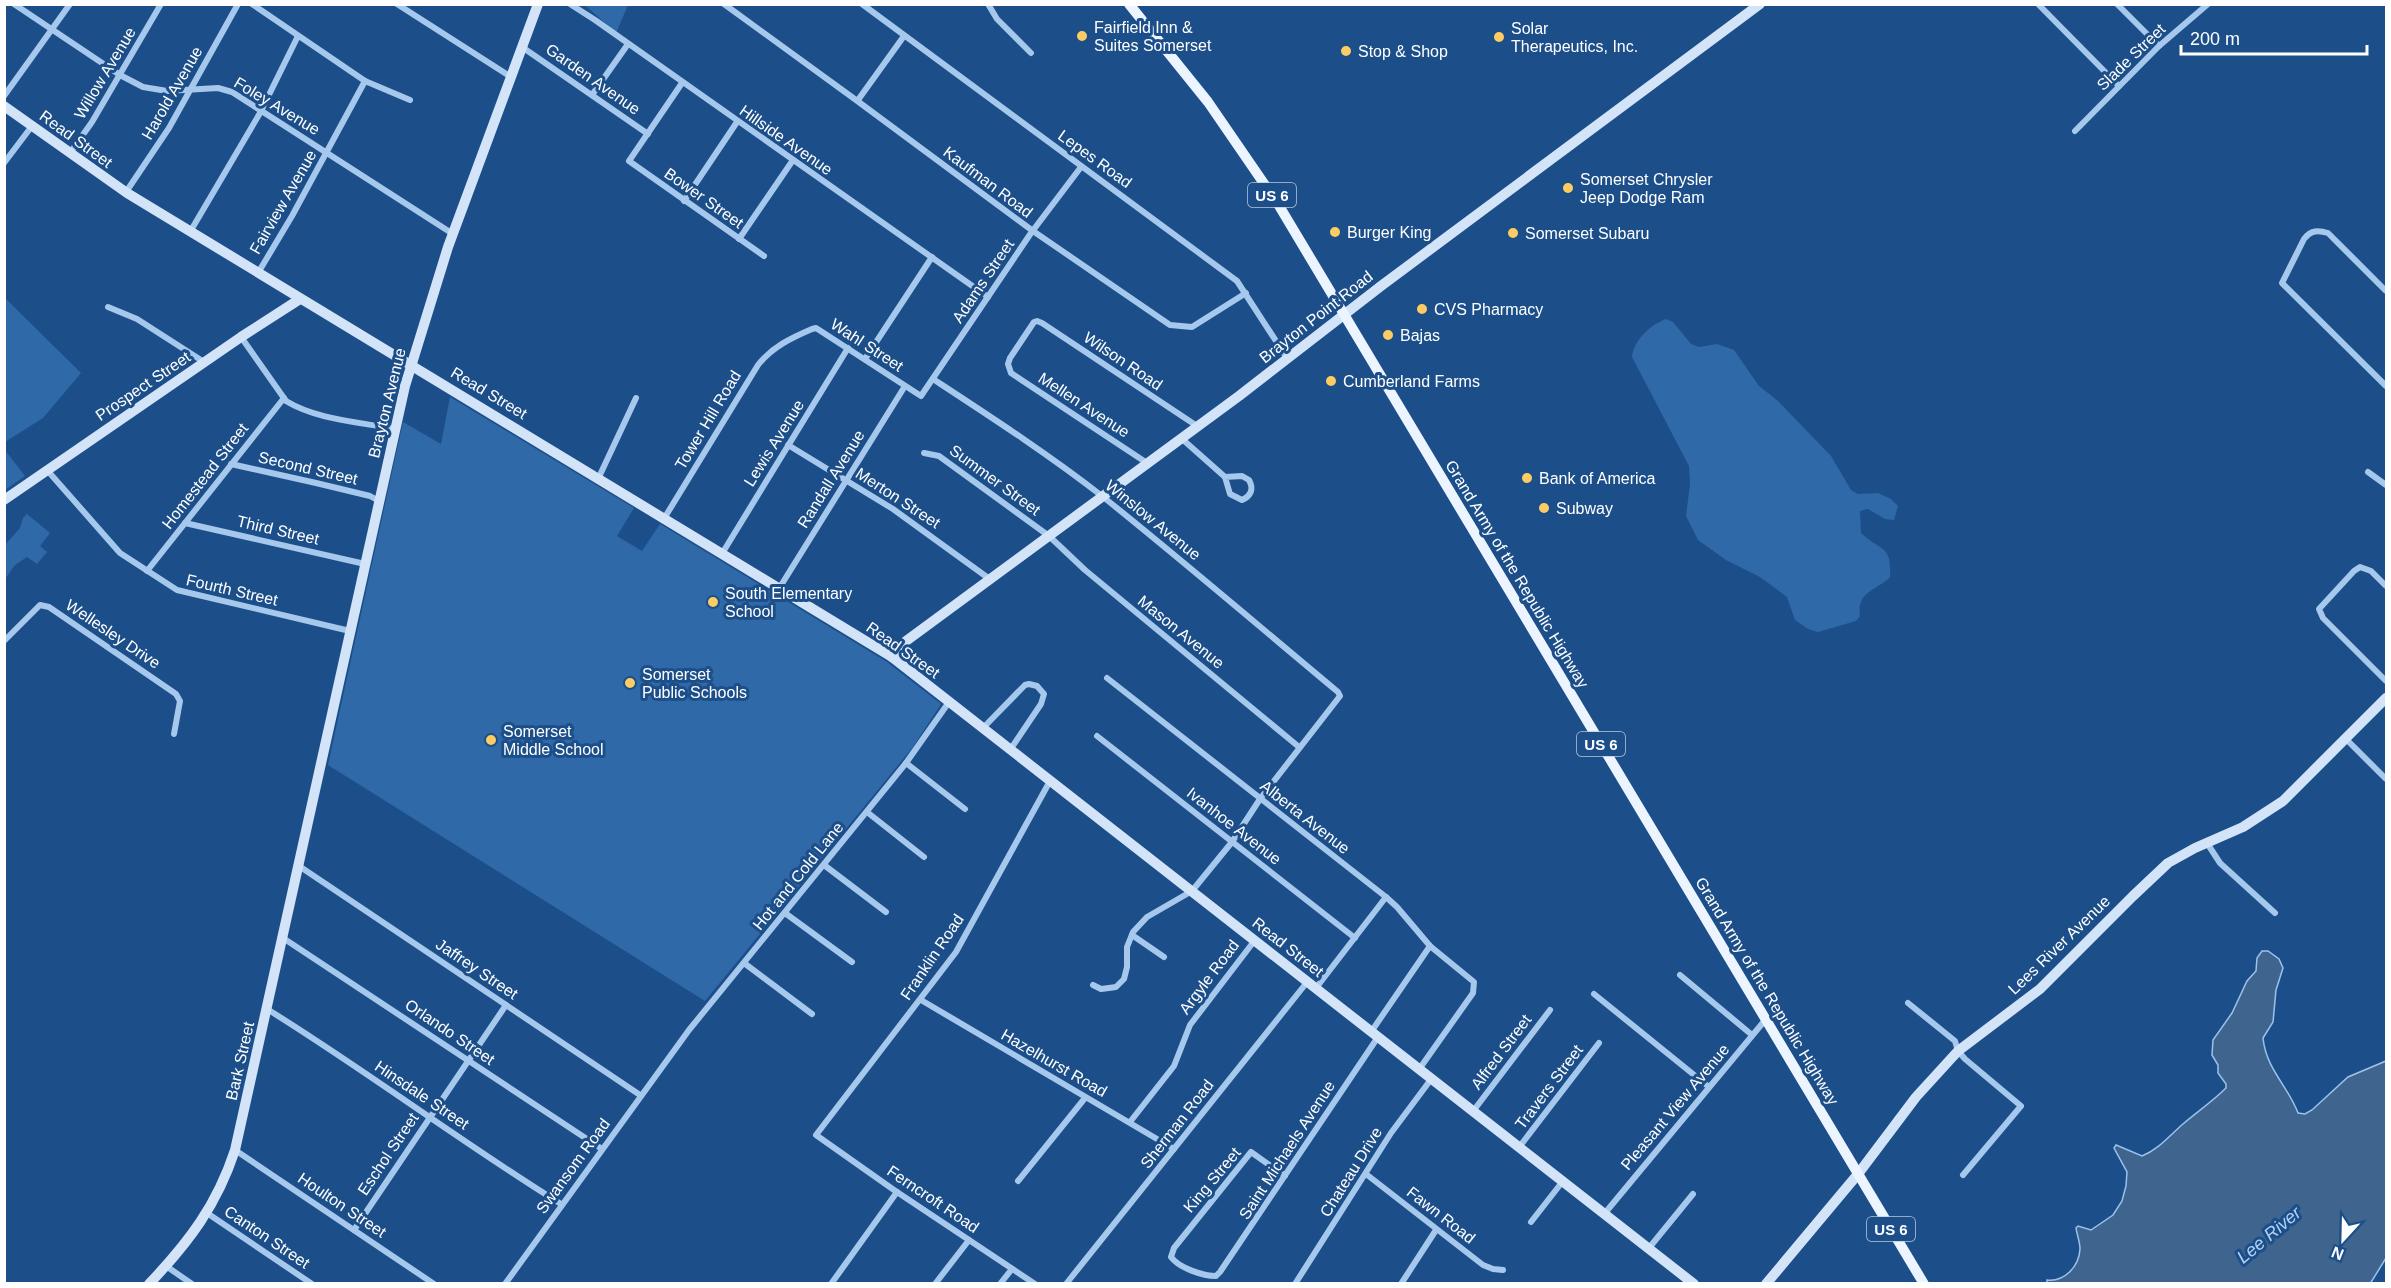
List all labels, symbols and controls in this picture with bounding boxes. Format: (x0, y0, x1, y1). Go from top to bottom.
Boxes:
scale bar (2181, 18, 2367, 56)
place label: Fairfield Inn & Suites Somerset (1094, 19, 1212, 54)
place label: Solar Therapeutics, Inc. (1511, 20, 1638, 55)
street label: Slade Street (2093, 20, 2169, 94)
street label: Willow Avenue (71, 24, 139, 122)
marker: Fairfield Inn & Suites Somerset (1075, 29, 1089, 43)
text: 200 m (2190, 29, 2240, 49)
marker: Solar Therapeutics, Inc. (1492, 30, 1506, 44)
street label: Garden Avenue (543, 40, 643, 118)
street label: Harold Avenue (138, 43, 206, 143)
place label: Stop & Shop (1358, 43, 1448, 60)
marker: Stop & Shop (1339, 44, 1353, 58)
street label: Foley Avenue (231, 74, 323, 138)
street label: Hillside Avenue (736, 102, 836, 178)
street label: Read Street (36, 107, 116, 171)
street label: Lepes Road (1055, 127, 1135, 191)
street label: Kaufman Road (940, 143, 1036, 221)
street label: Fairview Avenue (246, 147, 320, 257)
street label: Bower Street (661, 165, 747, 232)
place label: Somerset Chrysler Jeep Dodge Ram (1580, 171, 1713, 206)
marker: Somerset Chrysler Jeep Dodge Ram (1561, 181, 1575, 195)
road number: US 6 (1248, 183, 1296, 207)
place label: Burger King (1347, 224, 1432, 241)
marker: Burger King (1328, 225, 1342, 239)
place label: Somerset Subaru (1525, 225, 1650, 242)
marker: Somerset Subaru (1506, 226, 1520, 240)
street label: Adams Street (949, 236, 1017, 326)
street label: Brayton Point Road (1256, 268, 1376, 366)
place label: CVS Pharmacy (1434, 301, 1543, 318)
marker: CVS Pharmacy (1415, 302, 1429, 316)
street label: Wahl Street (828, 315, 907, 375)
place label: Bajas (1400, 327, 1440, 344)
marker: Bajas (1381, 328, 1395, 342)
street label: Wilson Road (1081, 329, 1165, 393)
street label: Brayton Avenue (365, 346, 409, 460)
street label: Prospect Street (93, 348, 194, 424)
street label: Read Street (448, 364, 530, 423)
street label: Tower Hill Road (672, 368, 744, 472)
street label: Mellen Avenue (1035, 369, 1133, 441)
place label: Cumberland Farms (1343, 373, 1480, 390)
marker: Cumberland Farms (1324, 374, 1338, 388)
street label: Lewis Avenue (741, 397, 807, 489)
street label: Homestead Street (159, 420, 252, 532)
street label: Randall Avenue (794, 427, 868, 531)
street label: Summer Street (946, 442, 1044, 519)
street label: Second Street (257, 448, 360, 488)
street label: Grand Army of the Republic Highway (1442, 457, 1592, 691)
street label: Merton Street (853, 464, 944, 532)
place label: Bank of America (1539, 470, 1656, 487)
marker: Bank of America (1520, 471, 1534, 485)
street label: Winslow Avenue (1102, 477, 1204, 564)
place label: Subway (1556, 500, 1613, 517)
marker: Subway (1537, 501, 1551, 515)
street label: Third Street (235, 512, 321, 548)
street label: Fourth Street (185, 571, 280, 609)
place label: South Elementary School (725, 585, 852, 620)
street label: Mason Avenue (1135, 592, 1227, 672)
marker: South Elementary School (706, 595, 720, 609)
street label: Wellesley Drive (63, 596, 163, 672)
street label: Read Street (863, 619, 943, 682)
place label: Somerset Public Schools (642, 666, 747, 701)
marker: Somerset Public Schools (623, 676, 637, 690)
place label: Somerset Middle School (503, 723, 604, 758)
road number: US 6 (1577, 732, 1625, 756)
marker: Somerset Middle School (484, 733, 498, 747)
street label: Alberta Avenue (1257, 777, 1353, 857)
street label: Ivanhoe Avenue (1184, 784, 1284, 868)
street label: Hot and Cold Lane (749, 819, 847, 933)
street label: Grand Army of the Republic Highway (1692, 874, 1842, 1108)
street label: Lees River Avenue (2005, 892, 2113, 998)
street label: Franklin Road (897, 911, 967, 1003)
street label: Read Street (1249, 914, 1327, 980)
street label: Jaffrey Street (433, 935, 522, 1003)
street label: Argyle Road (1176, 937, 1242, 1017)
street label: Orlando Street (402, 996, 498, 1068)
street label: Alfred Street (1467, 1011, 1535, 1093)
street label: Bark Street (223, 1020, 257, 1102)
street label: Hazelhurst Road (998, 1026, 1110, 1100)
street label: Travers Street (1512, 1041, 1586, 1132)
street label: Pleasant View Avenue (1618, 1041, 1733, 1173)
street label: Hinsdale Street (372, 1057, 473, 1133)
street label: Sherman Road (1137, 1076, 1217, 1172)
street label: Saint Michaels Avenue (1236, 1078, 1338, 1222)
street label: Eschol Street (354, 1109, 422, 1198)
street label: Swansom Road (533, 1115, 613, 1217)
street label: Chateau Drive (1317, 1124, 1385, 1220)
street label: King Street (1180, 1144, 1244, 1216)
street label: Ferncroft Road (884, 1162, 982, 1236)
street label: Houlton Street (295, 1169, 390, 1241)
street label: Fawn Road (1404, 1183, 1478, 1247)
street label: Canton Street (221, 1202, 313, 1272)
water label: Lee River (2233, 1202, 2306, 1267)
north arrow (2313, 1210, 2373, 1270)
road number: US 6 (1867, 1217, 1915, 1241)
text: N (2329, 1243, 2346, 1263)

